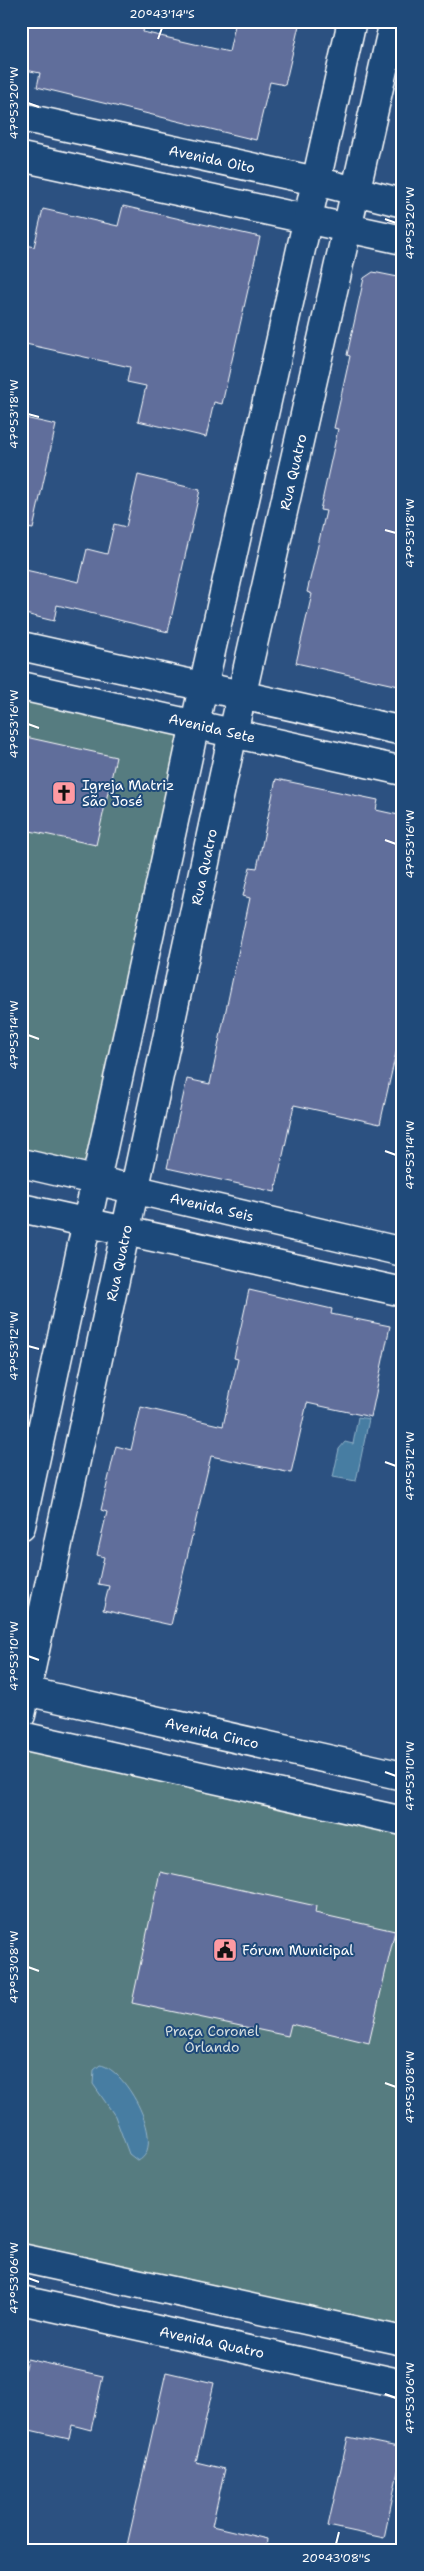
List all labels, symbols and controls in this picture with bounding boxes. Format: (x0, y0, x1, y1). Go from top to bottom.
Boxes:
text: 20°43'14"S (129, 6, 195, 22)
text: 47°53'20"W (6, 67, 22, 139)
street label: Avenida Oito (167, 141, 257, 177)
text: 47°53'20"W (402, 187, 418, 259)
text: 47°53'18"W (6, 379, 22, 449)
street label: Rua Quatro (275, 432, 311, 512)
text: 47°53'18"W (402, 498, 418, 568)
text: 47°53'16"W (6, 690, 22, 758)
street label: Avenida Sete (167, 709, 257, 747)
place label: Igreja Matriz São José (82, 776, 174, 810)
church icon: Igreja Matriz São José (51, 780, 77, 806)
text: 47°53'16"W (402, 810, 418, 878)
street label: Rua Quatro (187, 827, 221, 907)
text: 47°53'14"W (6, 1000, 22, 1070)
text: 47°53'14"W (402, 1120, 418, 1190)
street label: Avenida Seis (168, 1189, 256, 1225)
street label: Rua Quatro (102, 1223, 136, 1303)
text: 47°53'12"W (6, 1311, 22, 1381)
text: 47°53'12"W (402, 1431, 418, 1501)
text: 47°53'10"W (6, 1621, 22, 1691)
street label: Avenida Cinco (163, 1713, 261, 1753)
text: 47°53'10"W (402, 1741, 418, 1811)
text: 47°53'08"W (6, 1931, 22, 2003)
public building icon: Fórum Municipal (212, 1937, 238, 1963)
place label: Fórum Municipal (242, 1941, 354, 1959)
park label: Praça Coronel Orlando (165, 2022, 260, 2056)
text: 47°53'08"W (402, 2051, 418, 2123)
text: 47°53'06"W (6, 2242, 22, 2314)
street label: Avenida Quatro (158, 2322, 266, 2362)
text: 47°53'06"W (402, 2362, 418, 2434)
text: 20°43'08"S (302, 2550, 371, 2566)

